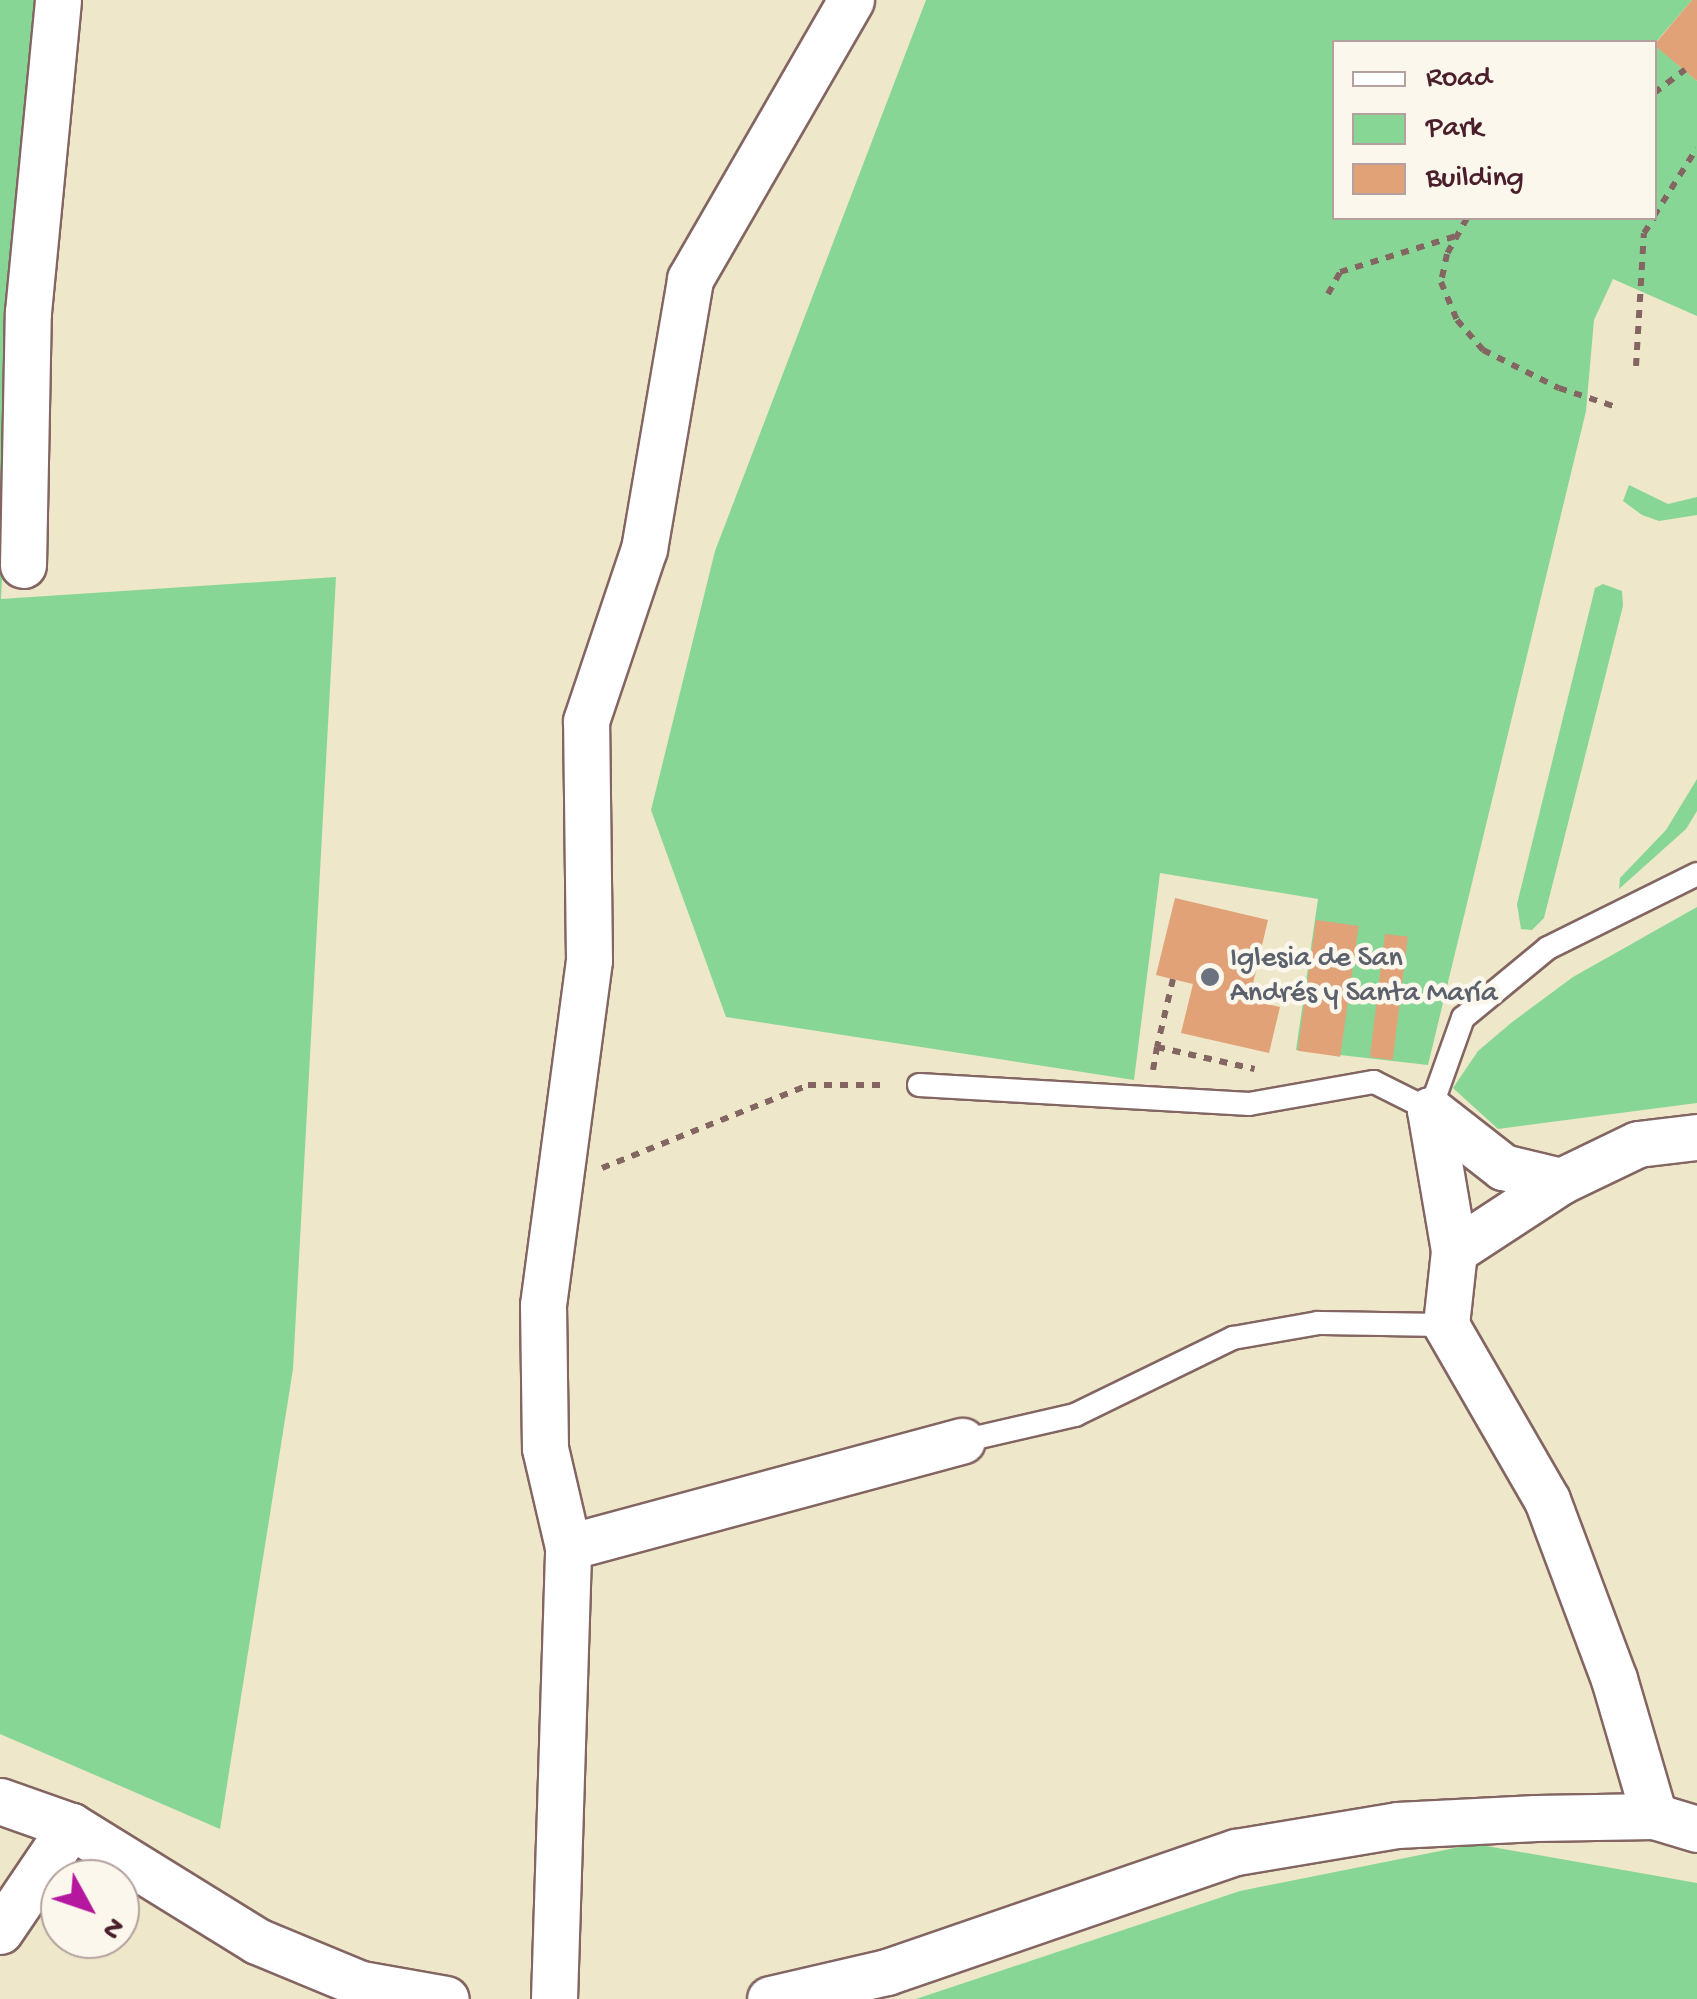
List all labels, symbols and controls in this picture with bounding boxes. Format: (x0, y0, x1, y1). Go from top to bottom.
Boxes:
legend (1332, 40, 1657, 220)
text: Road (1426, 62, 1492, 97)
text: Park (1426, 112, 1483, 147)
text: Building (1426, 162, 1524, 197)
place label: Iglesia de San Andrés y Santa María (1230, 942, 1498, 1012)
marker: Iglesia de San Andrés y Santa María (1199, 966, 1221, 988)
north arrow (40, 1859, 140, 1959)
text: N (93, 1910, 130, 1945)

